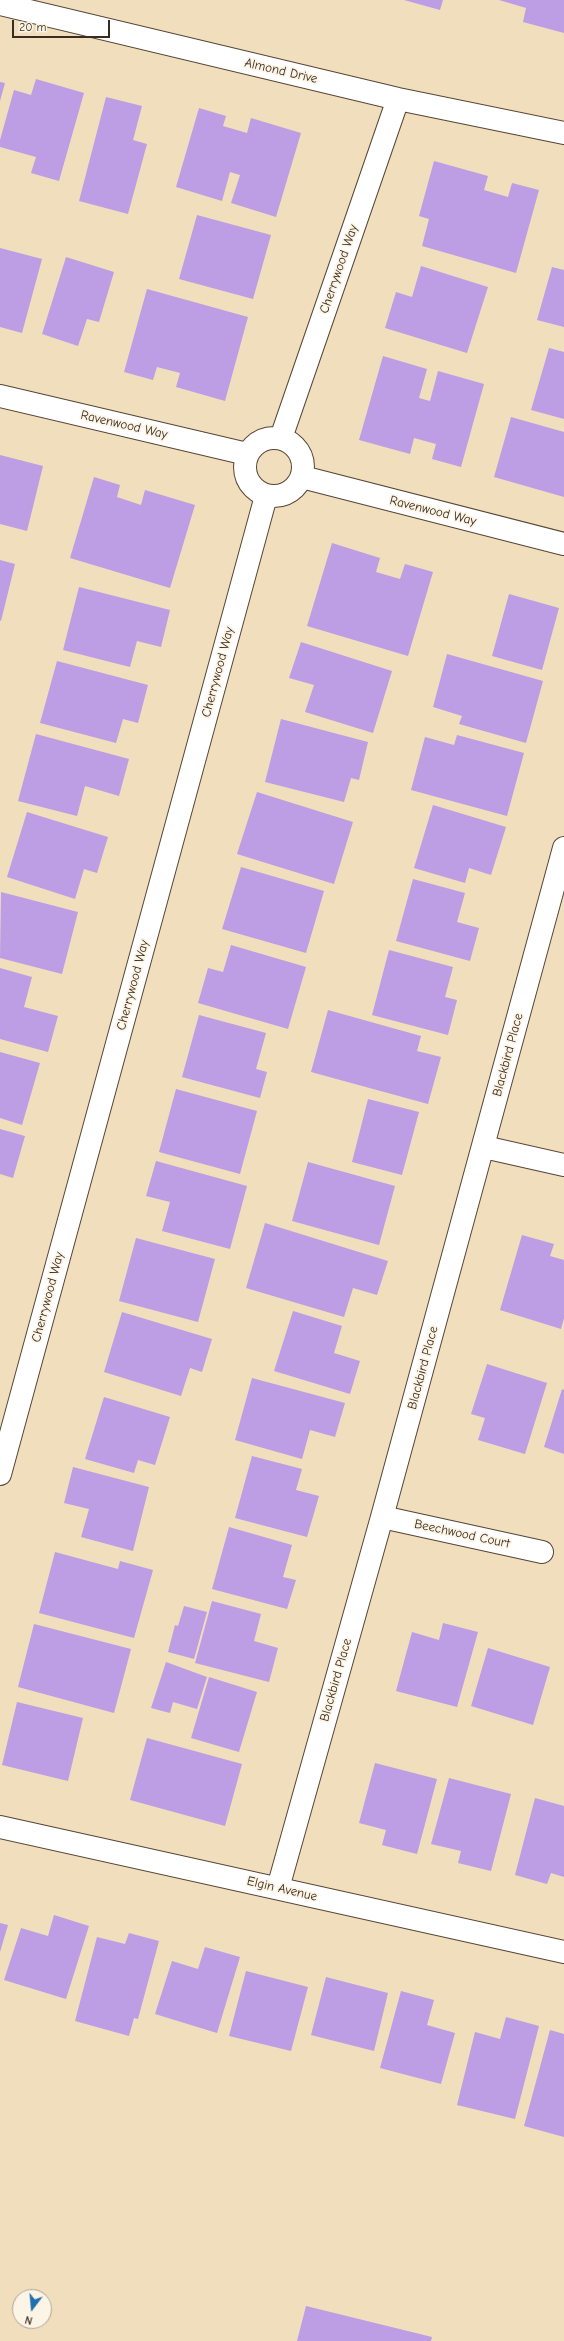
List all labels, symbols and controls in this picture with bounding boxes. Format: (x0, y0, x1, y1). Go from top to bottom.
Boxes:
scale bar (14, 12, 112, 38)
text: 20 m (19, 20, 47, 34)
street label: Almond Drive (243, 55, 319, 87)
street label: Cherrywood Way (316, 222, 362, 316)
street label: Ravenwood Way (79, 407, 169, 443)
street label: Ravenwood Way (388, 493, 478, 529)
street label: Cherrywood Way (198, 625, 238, 719)
street label: Cherrywood Way (113, 938, 153, 1032)
street label: Blackbird Place (489, 1012, 527, 1098)
street label: Cherrywood Way (28, 1250, 68, 1344)
street label: Blackbird Place (404, 1325, 442, 1411)
street label: Beechwood Court (413, 1516, 511, 1552)
street label: Blackbird Place (317, 1637, 355, 1723)
street label: Elgin Avenue (245, 1873, 319, 1905)
north arrow (12, 2289, 52, 2329)
text: N (24, 2313, 34, 2327)

